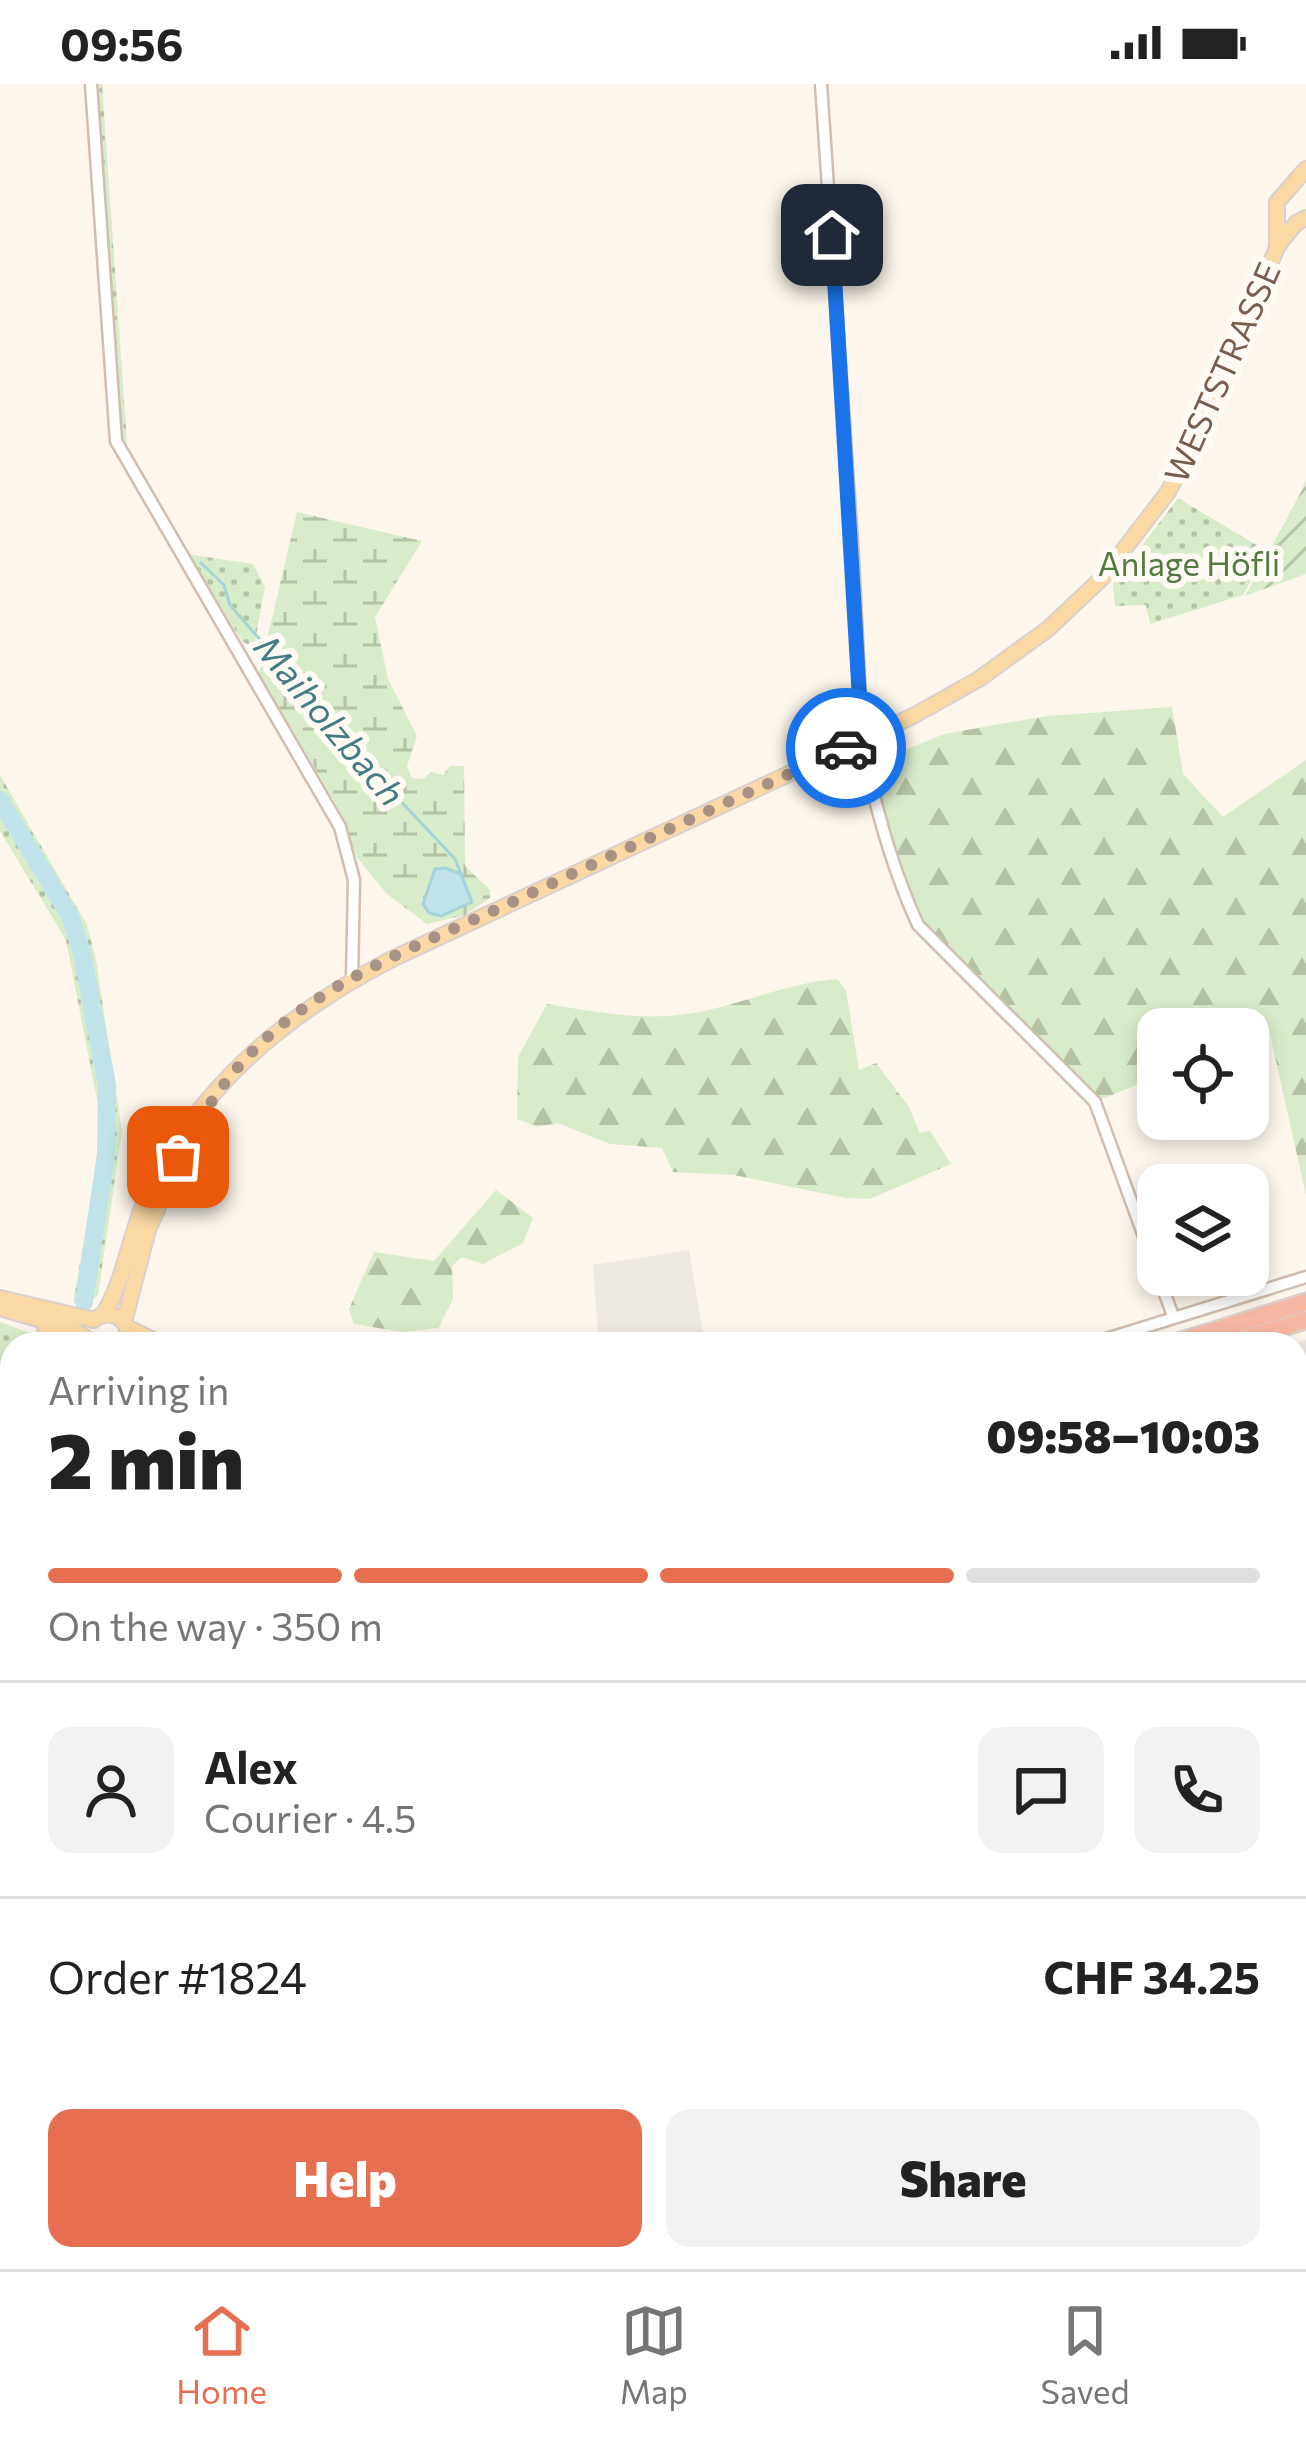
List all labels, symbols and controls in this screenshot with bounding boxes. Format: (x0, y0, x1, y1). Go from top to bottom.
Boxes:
text: 09:56 (60, 15, 184, 70)
pin (781, 184, 883, 286)
icon: home (799, 202, 865, 268)
street label: WESTSTRASSE (1154, 256, 1288, 488)
park label: Anlage Höfli (1098, 542, 1280, 583)
water label: Maiholzbach (247, 624, 415, 814)
courier (786, 688, 906, 808)
icon: car (813, 715, 879, 781)
map controls (1137, 1008, 1269, 1296)
button: locate (1137, 1008, 1269, 1140)
pin (127, 1106, 229, 1208)
icon: bag (145, 1124, 211, 1190)
button: layers (1137, 1164, 1269, 1296)
text: Arriving in (48, 1365, 229, 1413)
text: 09:58–10:03 (986, 1407, 1260, 1462)
text: 2 min (48, 1410, 244, 1505)
text: On the way · 350 m (48, 1601, 383, 1649)
button: person (48, 1727, 174, 1853)
button: chat (978, 1727, 1104, 1853)
button: phone (1134, 1727, 1260, 1853)
text: Alex (204, 1738, 298, 1793)
text: Courier · 4.5 (204, 1793, 416, 1841)
text: Order #1824 (48, 1948, 307, 2003)
text: CHF 34.25 (1044, 1948, 1260, 2003)
button: Help (48, 2109, 642, 2247)
button: Share (666, 2109, 1260, 2247)
tab: Home (176, 2298, 267, 2411)
tab: Map (620, 2298, 688, 2411)
tab: Saved (1041, 2298, 1130, 2411)

